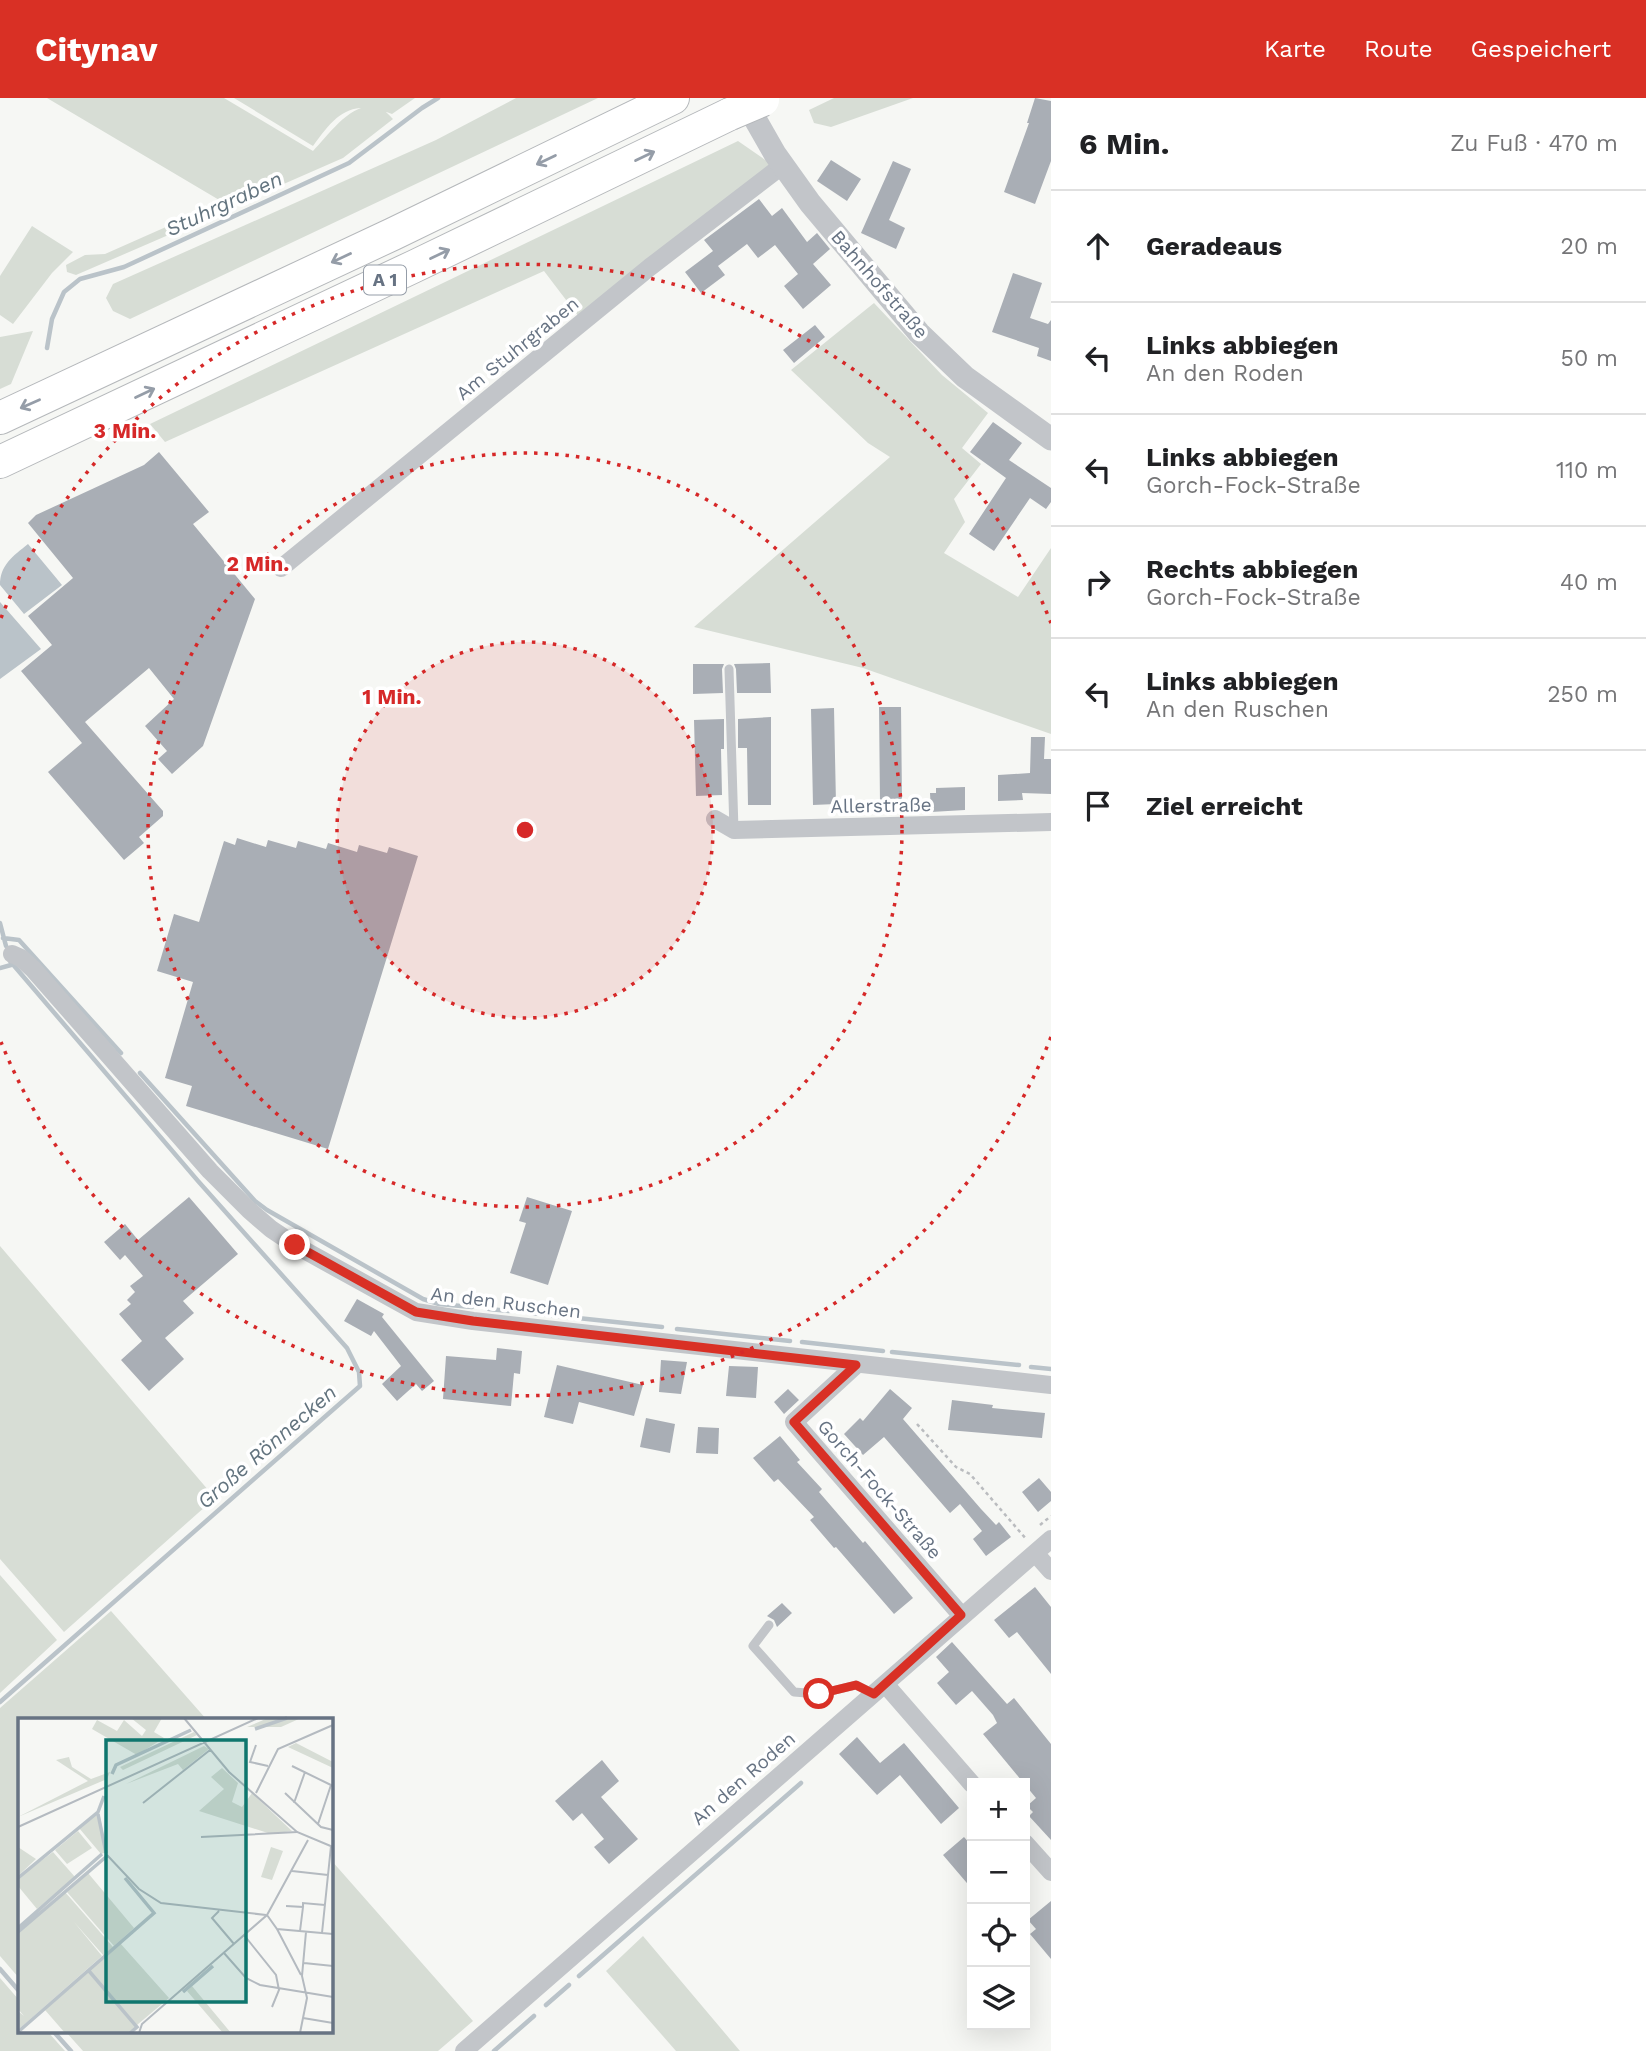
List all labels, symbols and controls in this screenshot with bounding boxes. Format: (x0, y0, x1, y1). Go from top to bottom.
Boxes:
text: Citynav (35, 30, 157, 69)
text: Karte (1264, 35, 1326, 63)
text: Route (1364, 35, 1433, 63)
text: Gespeichert (1471, 35, 1611, 63)
text: 6 Min. (1079, 126, 1169, 161)
text: Zu Fuß · 470 m (1450, 130, 1618, 157)
one-way arrow (634, 148, 655, 162)
one-way arrow (536, 153, 557, 167)
water label: Stuhrgraben (161, 166, 286, 241)
street label: Bahnhofstraße (826, 225, 933, 343)
icon: ahead (1079, 227, 1117, 265)
text: Geradeaus (1146, 231, 1282, 261)
text: 20 m (1561, 233, 1618, 260)
one-way arrow (429, 247, 450, 261)
one-way arrow (331, 252, 352, 265)
road number: A 1 (364, 266, 406, 294)
street label: Am Stuhrgraben (451, 292, 583, 405)
text: Links abbiegen (1146, 330, 1339, 360)
icon: left (1079, 339, 1117, 377)
text: 50 m (1561, 345, 1618, 372)
text: An den Roden (1146, 360, 1304, 387)
one-way arrow (134, 386, 155, 400)
one-way arrow (20, 398, 41, 411)
text: 3 Min. (94, 418, 156, 443)
text: Links abbiegen (1146, 442, 1339, 472)
icon: left (1079, 451, 1117, 489)
text: 110 m (1556, 457, 1618, 484)
text: Gorch-Fock-Straße (1146, 472, 1361, 499)
text: 2 Min. (227, 551, 289, 576)
text: Rechts abbiegen (1146, 554, 1358, 584)
icon: right (1079, 563, 1117, 601)
text: 40 m (1560, 569, 1618, 596)
text: Gorch-Fock-Straße (1146, 584, 1361, 611)
text: Links abbiegen (1146, 666, 1339, 696)
icon: left (1079, 675, 1117, 713)
text: 250 m (1547, 681, 1618, 708)
text: 1 Min. (362, 684, 422, 709)
text: An den Ruschen (1146, 696, 1329, 723)
icon: arrive (1079, 787, 1117, 825)
text: Ziel erreicht (1146, 791, 1303, 821)
street label: Allerstraße (830, 793, 932, 818)
centre of rings (513, 818, 537, 842)
route end (279, 1229, 310, 1260)
street label: An den Ruschen (430, 1282, 582, 1323)
water label: Große Rönnecken (192, 1379, 341, 1514)
street label: Gorch-Fock-Straße (813, 1415, 946, 1564)
route start (803, 1678, 834, 1709)
inset map (18, 1718, 332, 2034)
street label: An den Roden (687, 1727, 800, 1830)
map controls (967, 1778, 1030, 2030)
button: + (967, 1778, 1030, 1841)
button: − (967, 1841, 1030, 1904)
button: locate (967, 1904, 1030, 1967)
button: layers (967, 1967, 1030, 2030)

